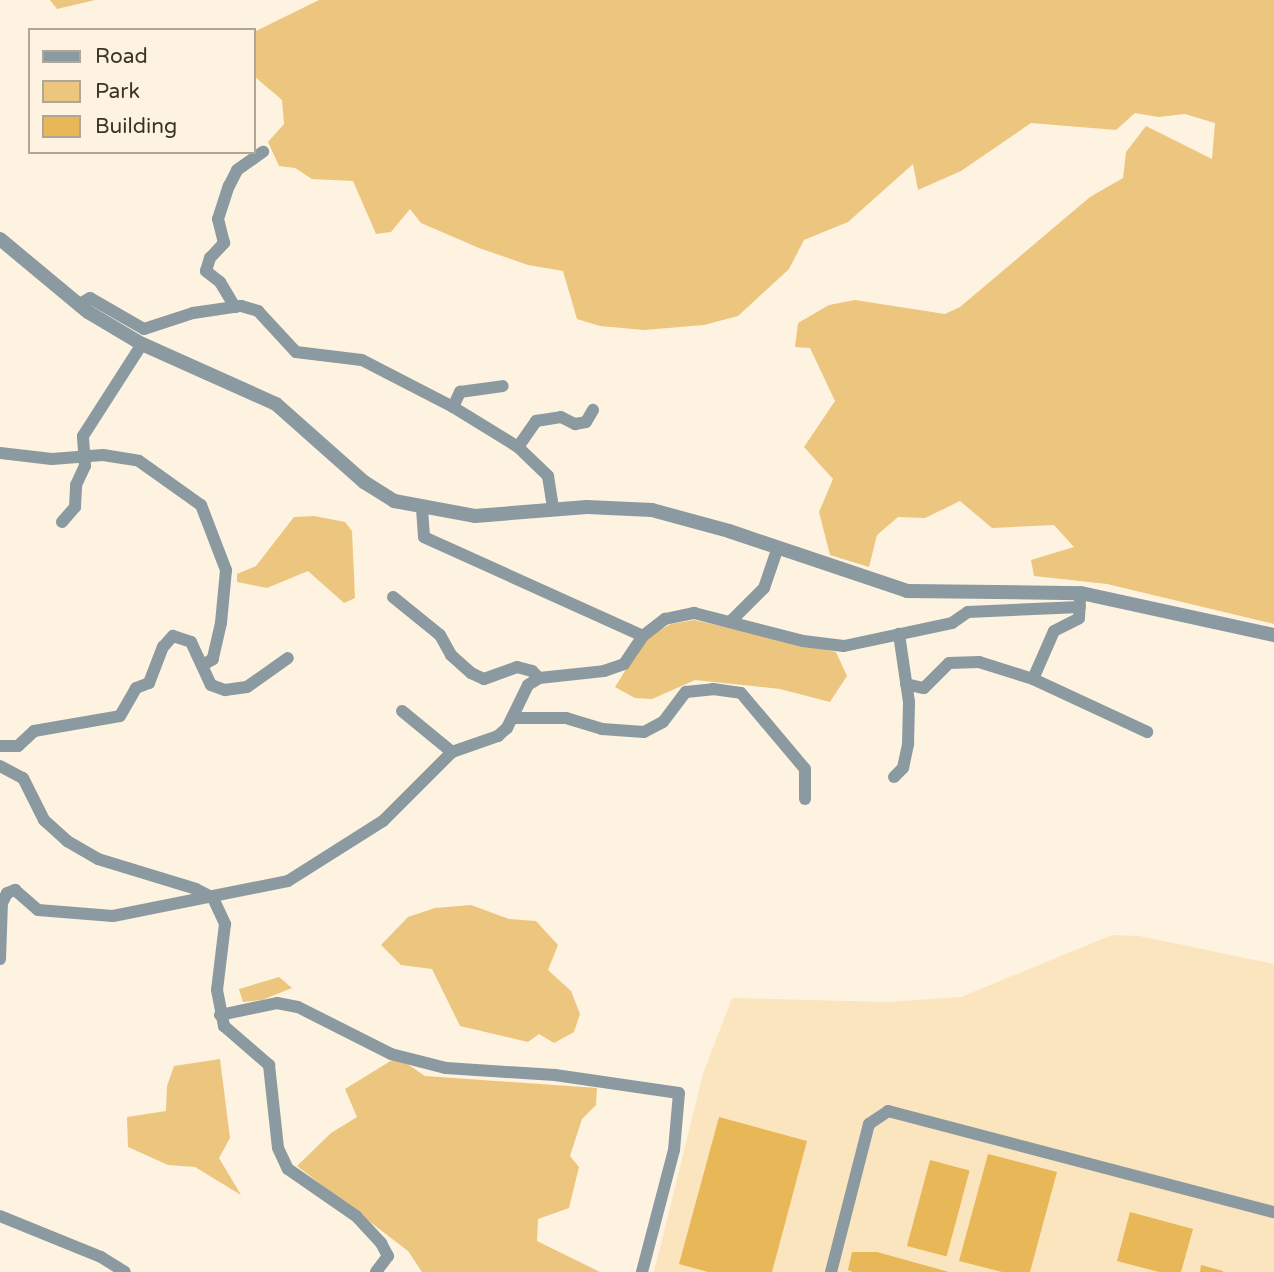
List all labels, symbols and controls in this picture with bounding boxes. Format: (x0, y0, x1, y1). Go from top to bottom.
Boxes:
legend (28, 28, 256, 154)
text: Road (95, 44, 148, 69)
text: Park (95, 79, 140, 104)
text: Building (95, 114, 177, 139)

